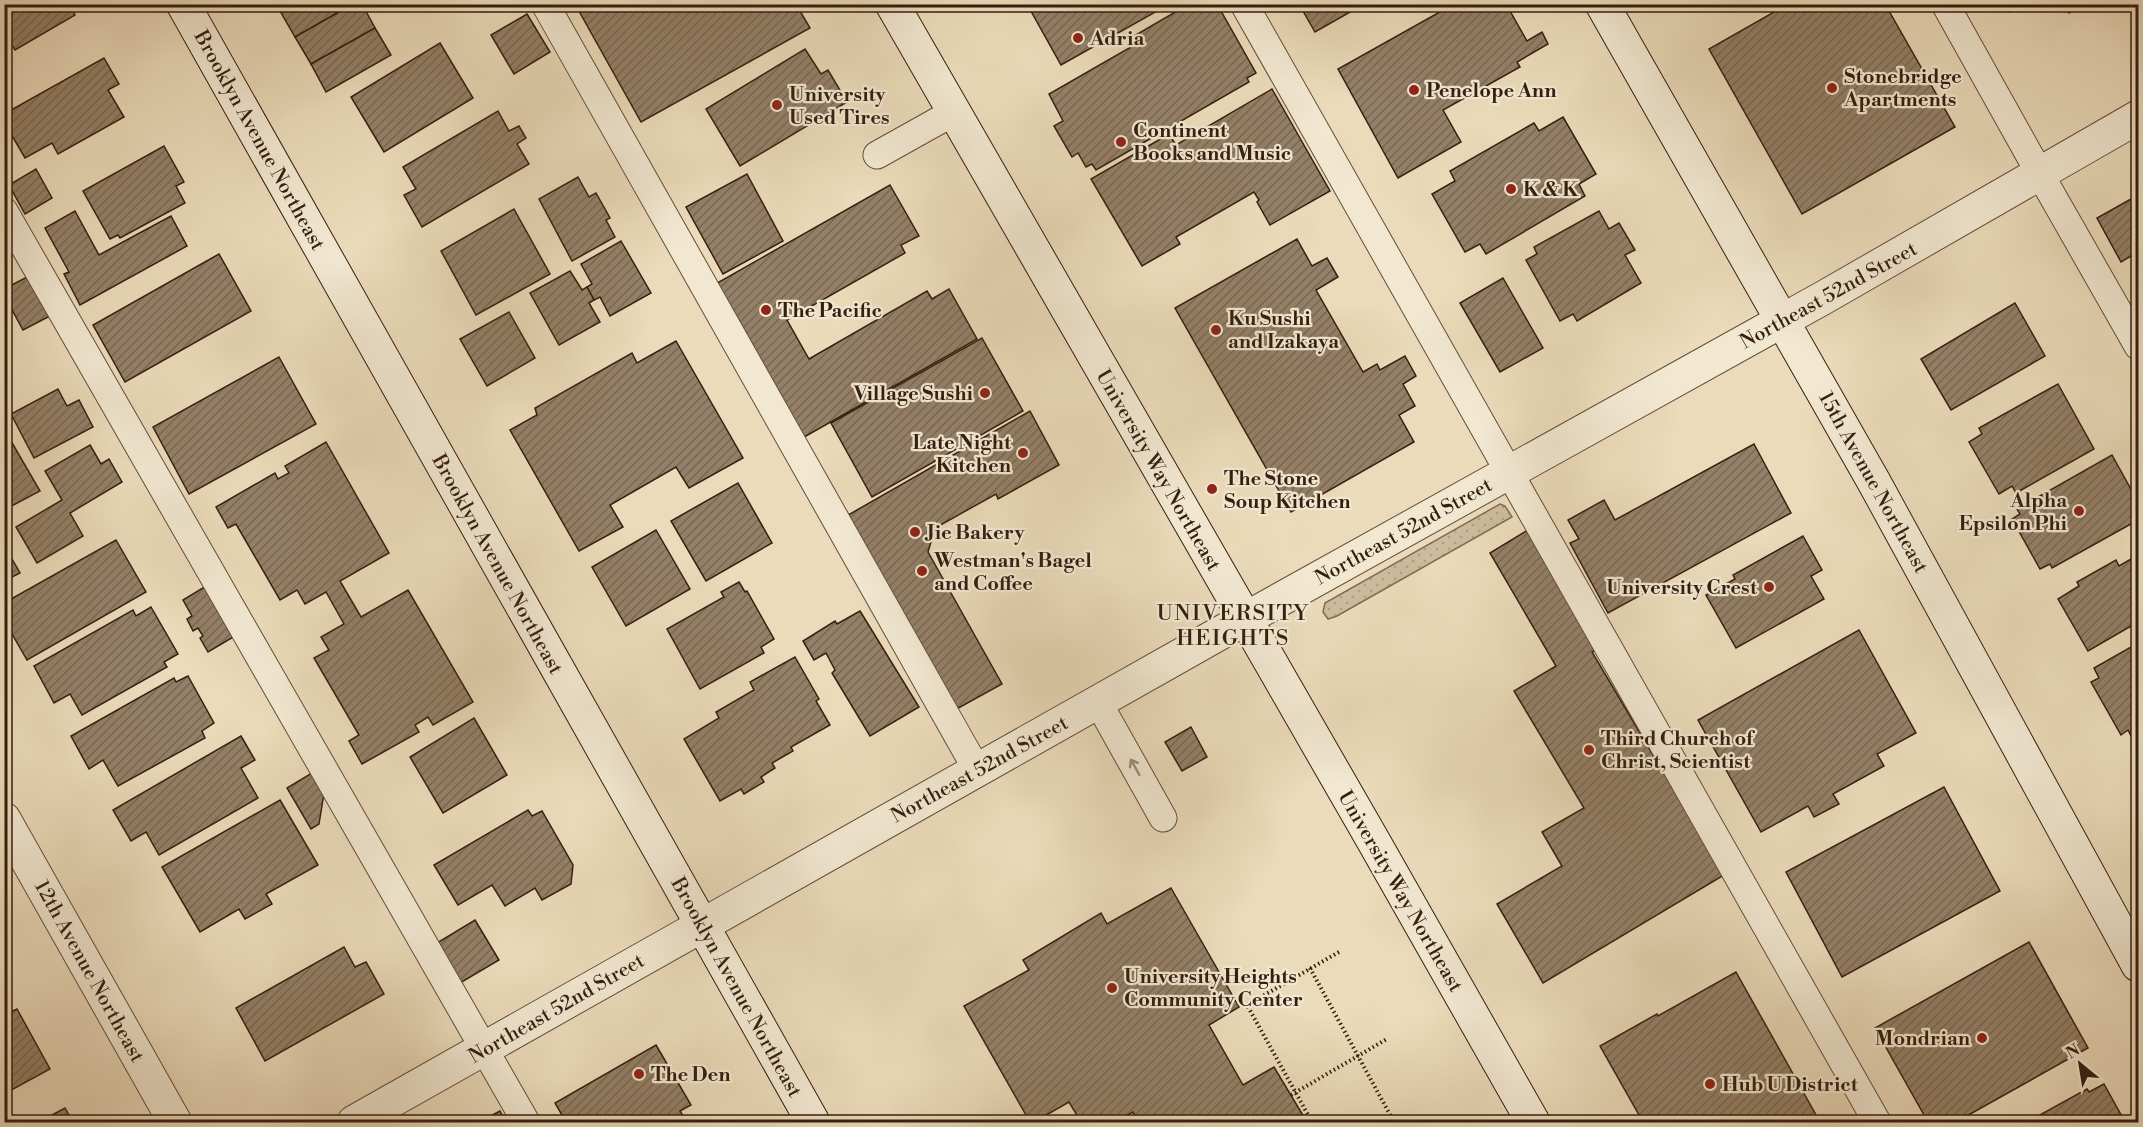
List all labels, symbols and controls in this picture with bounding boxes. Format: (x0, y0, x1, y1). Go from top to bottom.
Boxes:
street label: Brooklyn Avenue Northeast (187, 25, 330, 255)
place label: Adria (1089, 27, 1144, 52)
marker: Adria (1071, 31, 1085, 45)
place label: Stonebridge Apartments (1843, 65, 1962, 113)
place label: Penelope Ann (1426, 79, 1557, 104)
marker: Stonebridge Apartments (1825, 81, 1839, 95)
place label: University Used Tires (789, 83, 890, 131)
marker: Penelope Ann (1407, 83, 1421, 97)
marker: University Used Tires (770, 98, 784, 112)
place label: Continent Books and Music (1133, 119, 1291, 167)
marker: Continent Books and Music (1114, 135, 1128, 149)
place label: K & K (1523, 178, 1579, 203)
marker: K & K (1504, 182, 1518, 196)
street label: Northeast 52nd Street (1736, 237, 1922, 355)
place label: The Pacific (778, 299, 882, 324)
marker: The Pacific (759, 303, 773, 317)
place label: Ku Sushi and Izakaya (1228, 307, 1339, 355)
marker: Ku Sushi and Izakaya (1209, 323, 1223, 337)
street label: University Way Northeast (1090, 366, 1226, 576)
place label: Village Sushi (853, 382, 974, 407)
marker: Village Sushi (978, 386, 992, 400)
street label: 15th Avenue Northeast (1812, 388, 1933, 578)
place label: Late Night Kitchen (913, 431, 1012, 479)
marker: Late Night Kitchen (1016, 446, 1030, 460)
street label: Brooklyn Avenue Northeast (425, 449, 568, 679)
place label: The Stone Soup Kitchen (1224, 467, 1351, 515)
street label: Northeast 52nd Street (1311, 473, 1497, 591)
marker: The Stone Soup Kitchen (1205, 482, 1219, 496)
place label: Alpha Epsilon Phi (1959, 489, 2068, 537)
marker: Alpha Epsilon Phi (2072, 504, 2086, 518)
place label: Jie Bakery (924, 521, 1025, 546)
marker: Jie Bakery (908, 525, 922, 539)
place label: Westman's Bagel and Coffee (933, 549, 1092, 597)
marker: Westman's Bagel and Coffee (915, 564, 929, 578)
place label: University Crest (1606, 576, 1758, 601)
marker: University Crest (1762, 580, 1776, 594)
district label: UNIVERSITY HEIGHTS (1157, 600, 1310, 652)
street label: Northeast 52nd Street (887, 711, 1073, 829)
place label: Third Church of Christ, Scientist (1601, 727, 1756, 775)
marker: Third Church of Christ, Scientist (1582, 743, 1596, 757)
one-way arrow (1129, 759, 1141, 776)
street label: University Way Northeast (1332, 787, 1468, 997)
street label: Brooklyn Avenue Northeast (664, 872, 807, 1102)
street label: 12th Avenue Northeast (28, 876, 149, 1067)
street label: Northeast 52nd Street (464, 949, 649, 1070)
place label: University Heights Community Center (1124, 965, 1303, 1013)
marker: University Heights Community Center (1105, 981, 1119, 995)
place label: Mondrian (1875, 1027, 1971, 1052)
marker: Mondrian (1975, 1031, 1989, 1045)
north arrow (2050, 1034, 2110, 1094)
text: N (2063, 1040, 2084, 1064)
place label: The Den (651, 1063, 731, 1088)
marker: The Den (632, 1067, 646, 1081)
place label: Hub U District (1722, 1073, 1859, 1098)
marker: Hub U District (1703, 1077, 1717, 1091)

